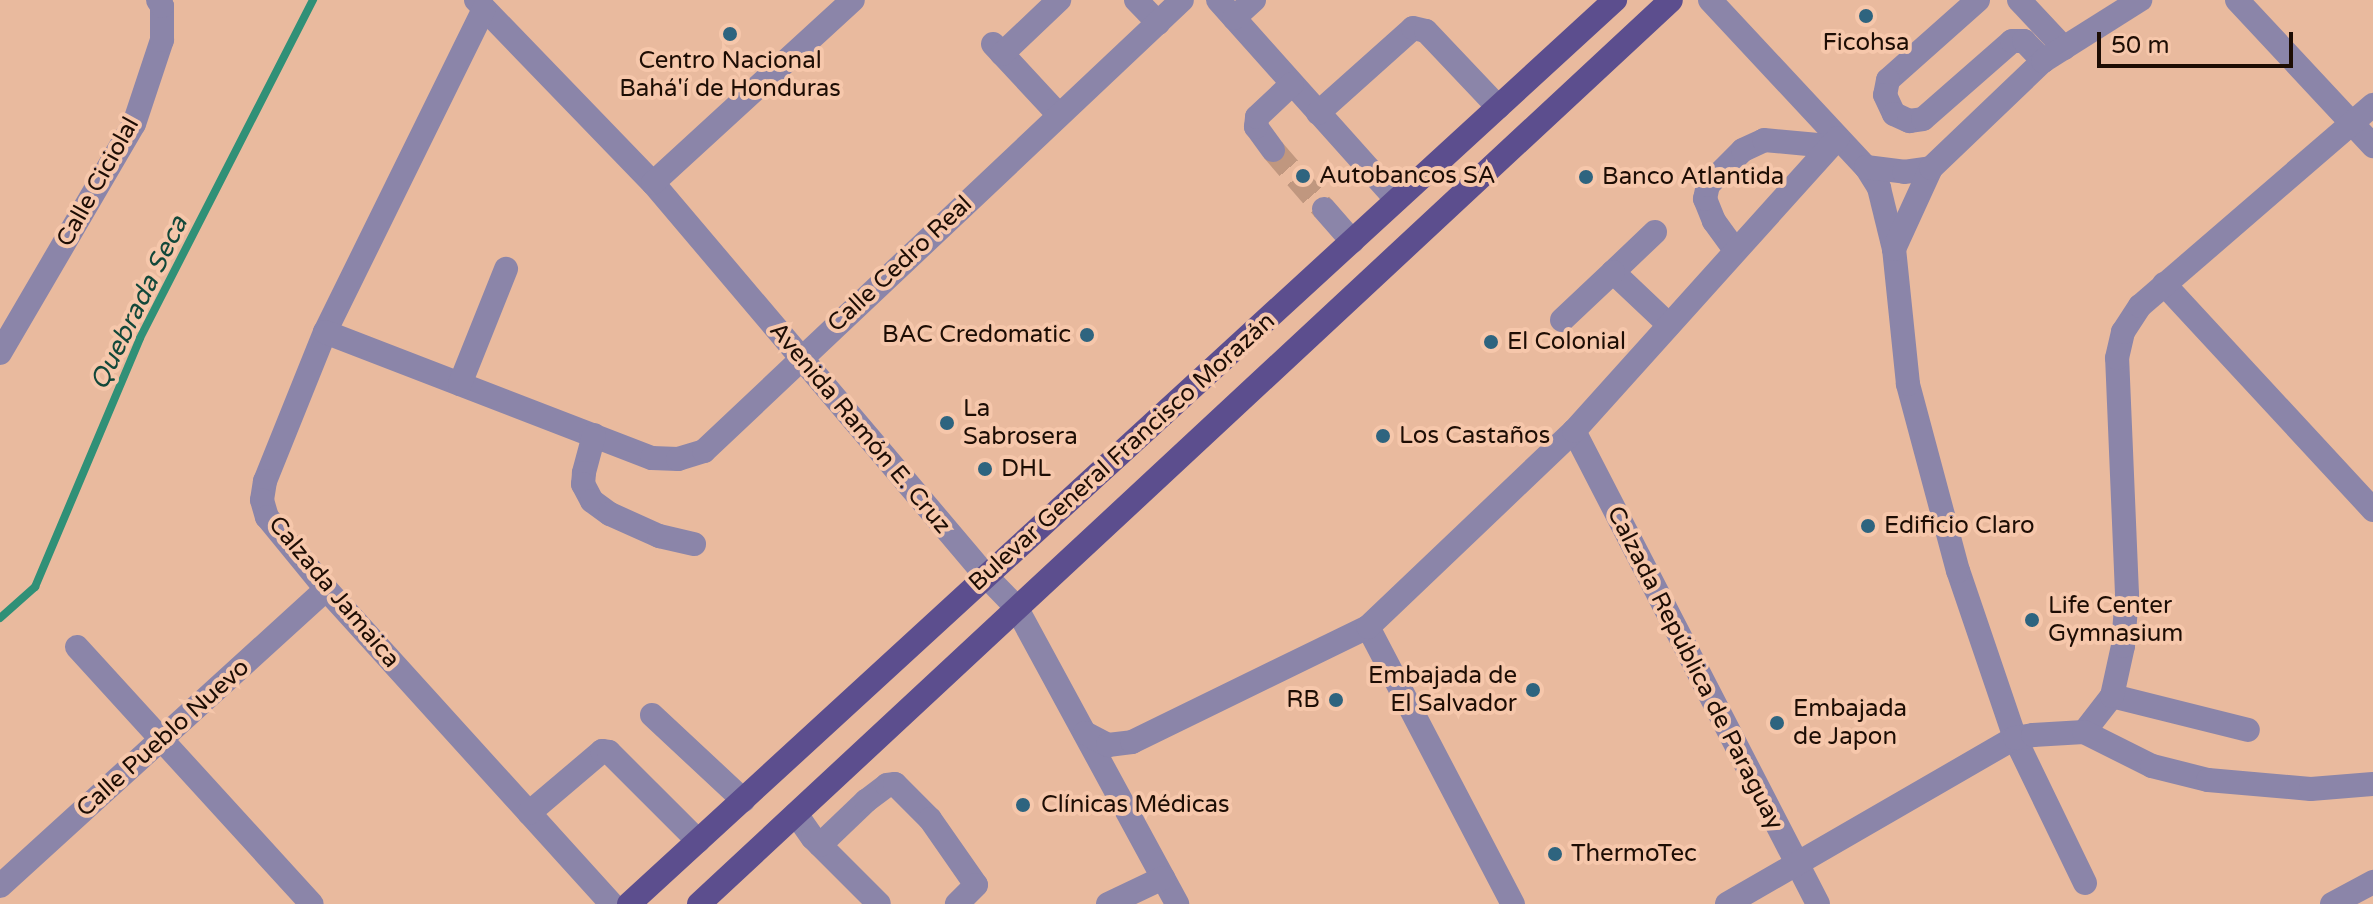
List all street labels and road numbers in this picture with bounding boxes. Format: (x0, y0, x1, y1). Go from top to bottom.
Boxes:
street label: Calle Ciciolal (51, 112, 145, 252)
street label: Calle Cedro Real (822, 190, 978, 338)
street label: Bulevar General Francisco Morazán (963, 307, 1281, 597)
street label: Avenida Ramón E. Cruz (763, 317, 957, 539)
street label: Calzada República de Paraguay (1601, 501, 1789, 835)
street label: Calzada Jamaica (262, 510, 406, 674)
street label: Calle Pueblo Nuevo (71, 653, 255, 823)

